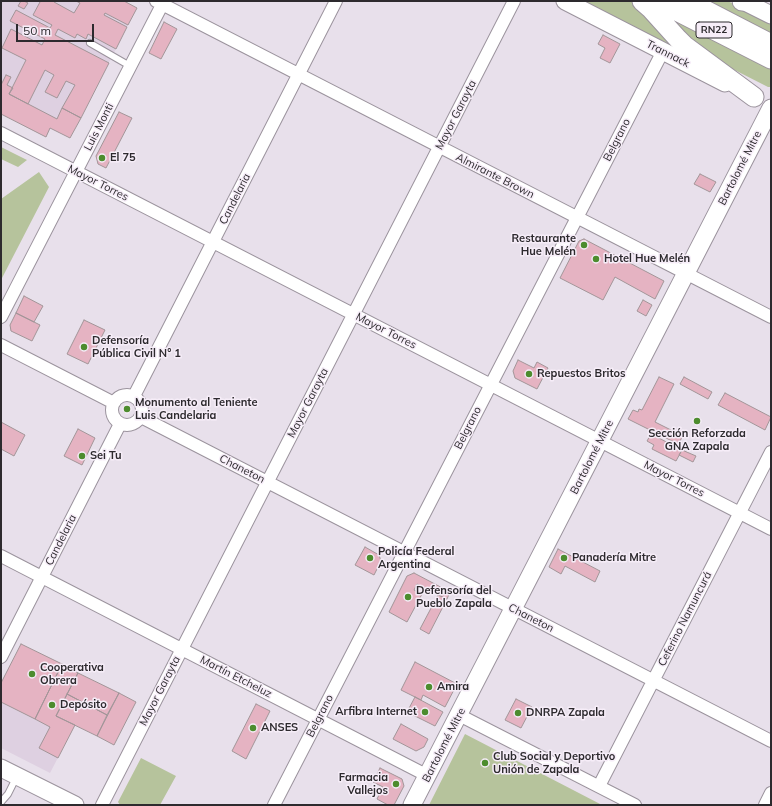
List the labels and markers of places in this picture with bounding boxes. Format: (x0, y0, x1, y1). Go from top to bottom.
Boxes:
place label: El 75 (110, 151, 136, 165)
marker: El 75 (97, 153, 107, 163)
place label: Restaurante Hue Melén (512, 232, 576, 258)
marker: Restaurante Hue Melén (579, 240, 589, 250)
place label: Hotel Hue Melén (604, 252, 690, 266)
marker: Hotel Hue Melén (591, 254, 601, 264)
place label: Defensoría Pública Civil N° 1 (92, 334, 181, 360)
marker: Defensoría Pública Civil N° 1 (79, 342, 89, 352)
place label: Repuestos Britos (537, 367, 626, 381)
marker: Repuestos Britos (524, 369, 534, 379)
place label: Monumento al Teniente Luis Candelaria (135, 396, 257, 422)
marker: Monumento al Teniente Luis Candelaria (122, 404, 132, 414)
marker: Sección Reforzada GNA Zapala (692, 416, 702, 426)
place label: Sección Reforzada GNA Zapala (648, 427, 746, 453)
place label: Sei Tu (90, 449, 122, 463)
marker: Sei Tu (77, 451, 87, 461)
place label: Policía Federal Argentina (378, 545, 454, 571)
place label: Panadería Mitre (572, 551, 656, 565)
marker: Policía Federal Argentina (365, 553, 375, 563)
marker: Panadería Mitre (559, 553, 569, 563)
place label: Defensoría del Pueblo Zapala (416, 584, 492, 610)
marker: Defensoría del Pueblo Zapala (403, 592, 413, 602)
place label: Cooperativa Obrera (40, 661, 104, 687)
marker: Cooperativa Obrera (27, 669, 37, 679)
place label: Amira (437, 680, 469, 694)
marker: Amira (424, 682, 434, 692)
place label: Depósito (60, 698, 107, 712)
marker: Depósito (47, 700, 57, 710)
place label: Arfibra Internet (335, 705, 417, 719)
place label: DNRPA Zapala (526, 706, 605, 720)
marker: Arfibra Internet (420, 707, 430, 717)
marker: DNRPA Zapala (513, 708, 523, 718)
place label: ANSES (261, 721, 298, 735)
marker: ANSES (248, 723, 258, 733)
place label: Club Social y Deportivo Unión de Zapala (493, 750, 615, 776)
marker: Club Social y Deportivo Unión de Zapala (480, 758, 490, 768)
place label: Farmacia Vallejos (339, 771, 388, 797)
marker: Farmacia Vallejos (391, 779, 401, 789)

